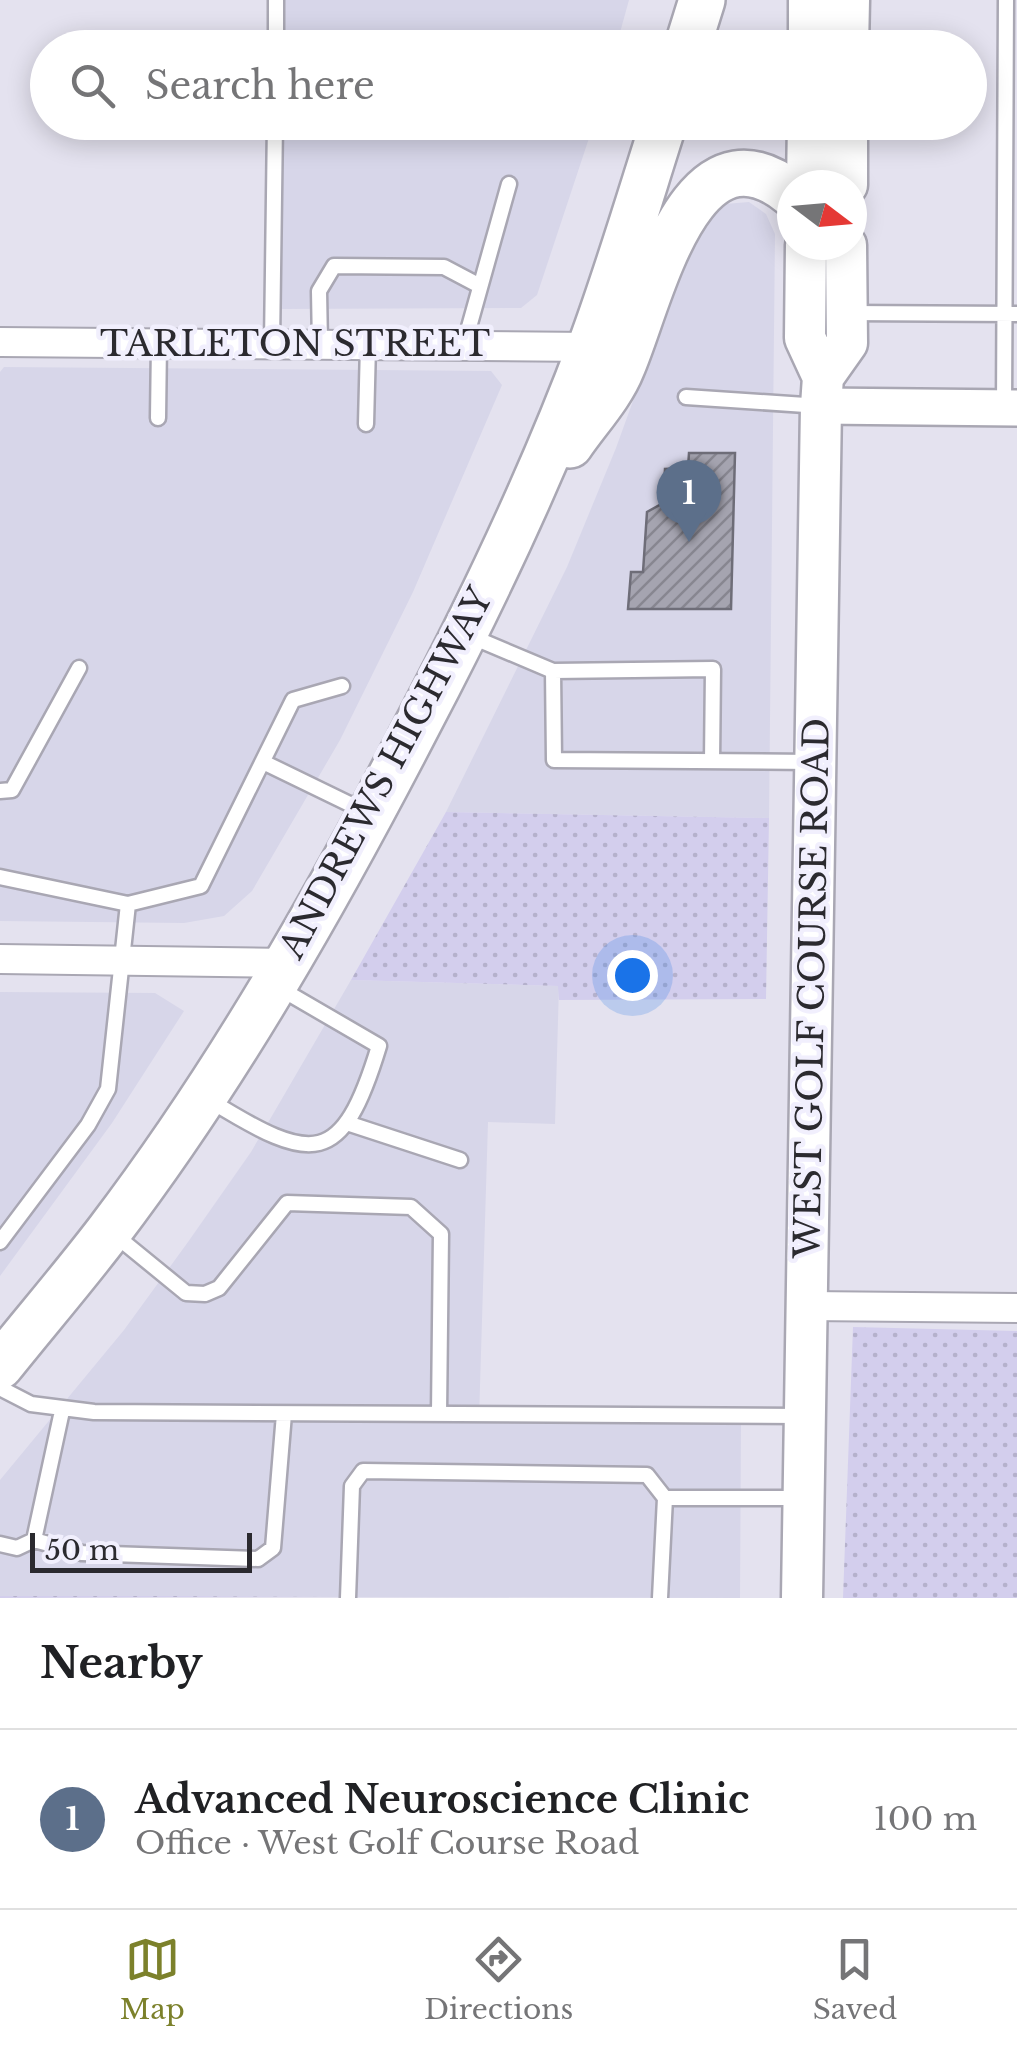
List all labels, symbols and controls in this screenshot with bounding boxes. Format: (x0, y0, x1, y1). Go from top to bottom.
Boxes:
search box (30, 30, 987, 140)
icon: search (65, 58, 120, 113)
text: Search here (145, 62, 375, 109)
north arrow (777, 170, 867, 260)
street label: TARLETON STREET (100, 322, 490, 365)
pin: 1 (656, 460, 722, 542)
street label: ANDREWS HIGHWAY (269, 580, 502, 966)
street label: WEST GOLF COURSE ROAD (785, 717, 838, 1260)
your location (607, 950, 658, 1001)
scale bar (30, 1528, 252, 1572)
text: 50 m (45, 1533, 119, 1568)
text: Nearby (40, 1637, 203, 1689)
text: Advanced Neuroscience Clinic (135, 1776, 749, 1823)
text: 1 (66, 1799, 79, 1839)
text: 100 m (874, 1799, 977, 1839)
text: Office · West Golf Course Road (135, 1823, 639, 1863)
tab: Map (120, 1932, 185, 2027)
tab: Directions (424, 1932, 573, 2027)
tab: Saved (813, 1932, 897, 2027)

